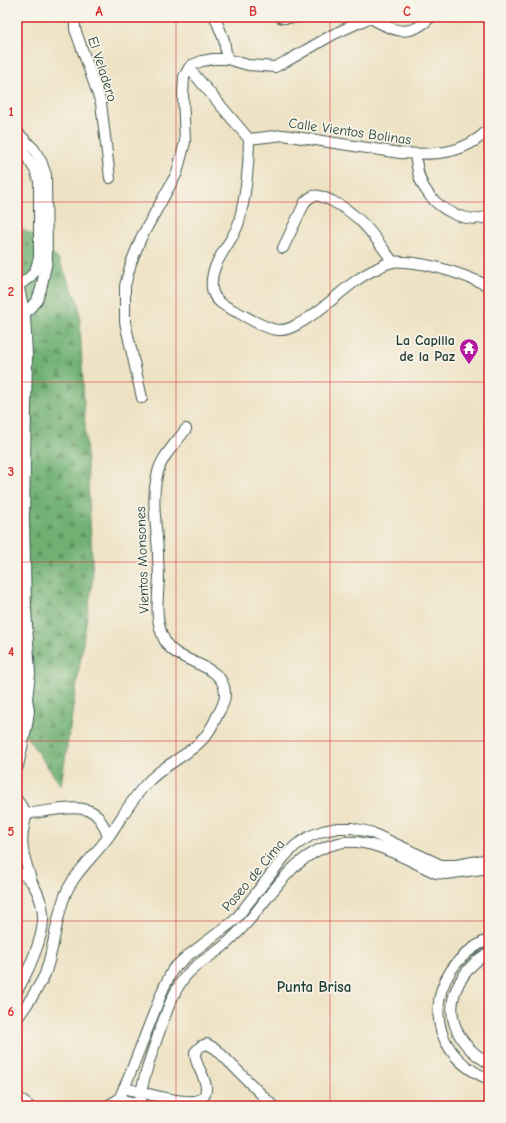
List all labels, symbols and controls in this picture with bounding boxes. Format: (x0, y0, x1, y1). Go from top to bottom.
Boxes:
text: A (95, 4, 103, 19)
text: B (249, 4, 257, 19)
text: C (403, 4, 411, 19)
street label: El Veladero (84, 35, 121, 104)
text: 1 (8, 104, 14, 119)
street label: Calle Vientos Bolinas (288, 114, 412, 149)
text: 2 (8, 284, 14, 299)
place label: La Capilla de la Paz (396, 332, 455, 365)
temple icon: La Capilla de la Paz (458, 337, 480, 365)
text: 3 (8, 464, 14, 479)
street label: Vientos Monsones (132, 506, 153, 614)
text: 4 (8, 644, 14, 659)
text: 5 (8, 824, 15, 839)
street label: Paseo de Cima (218, 836, 289, 915)
district label: Punta Brisa (277, 978, 351, 996)
text: 6 (8, 1004, 15, 1019)

